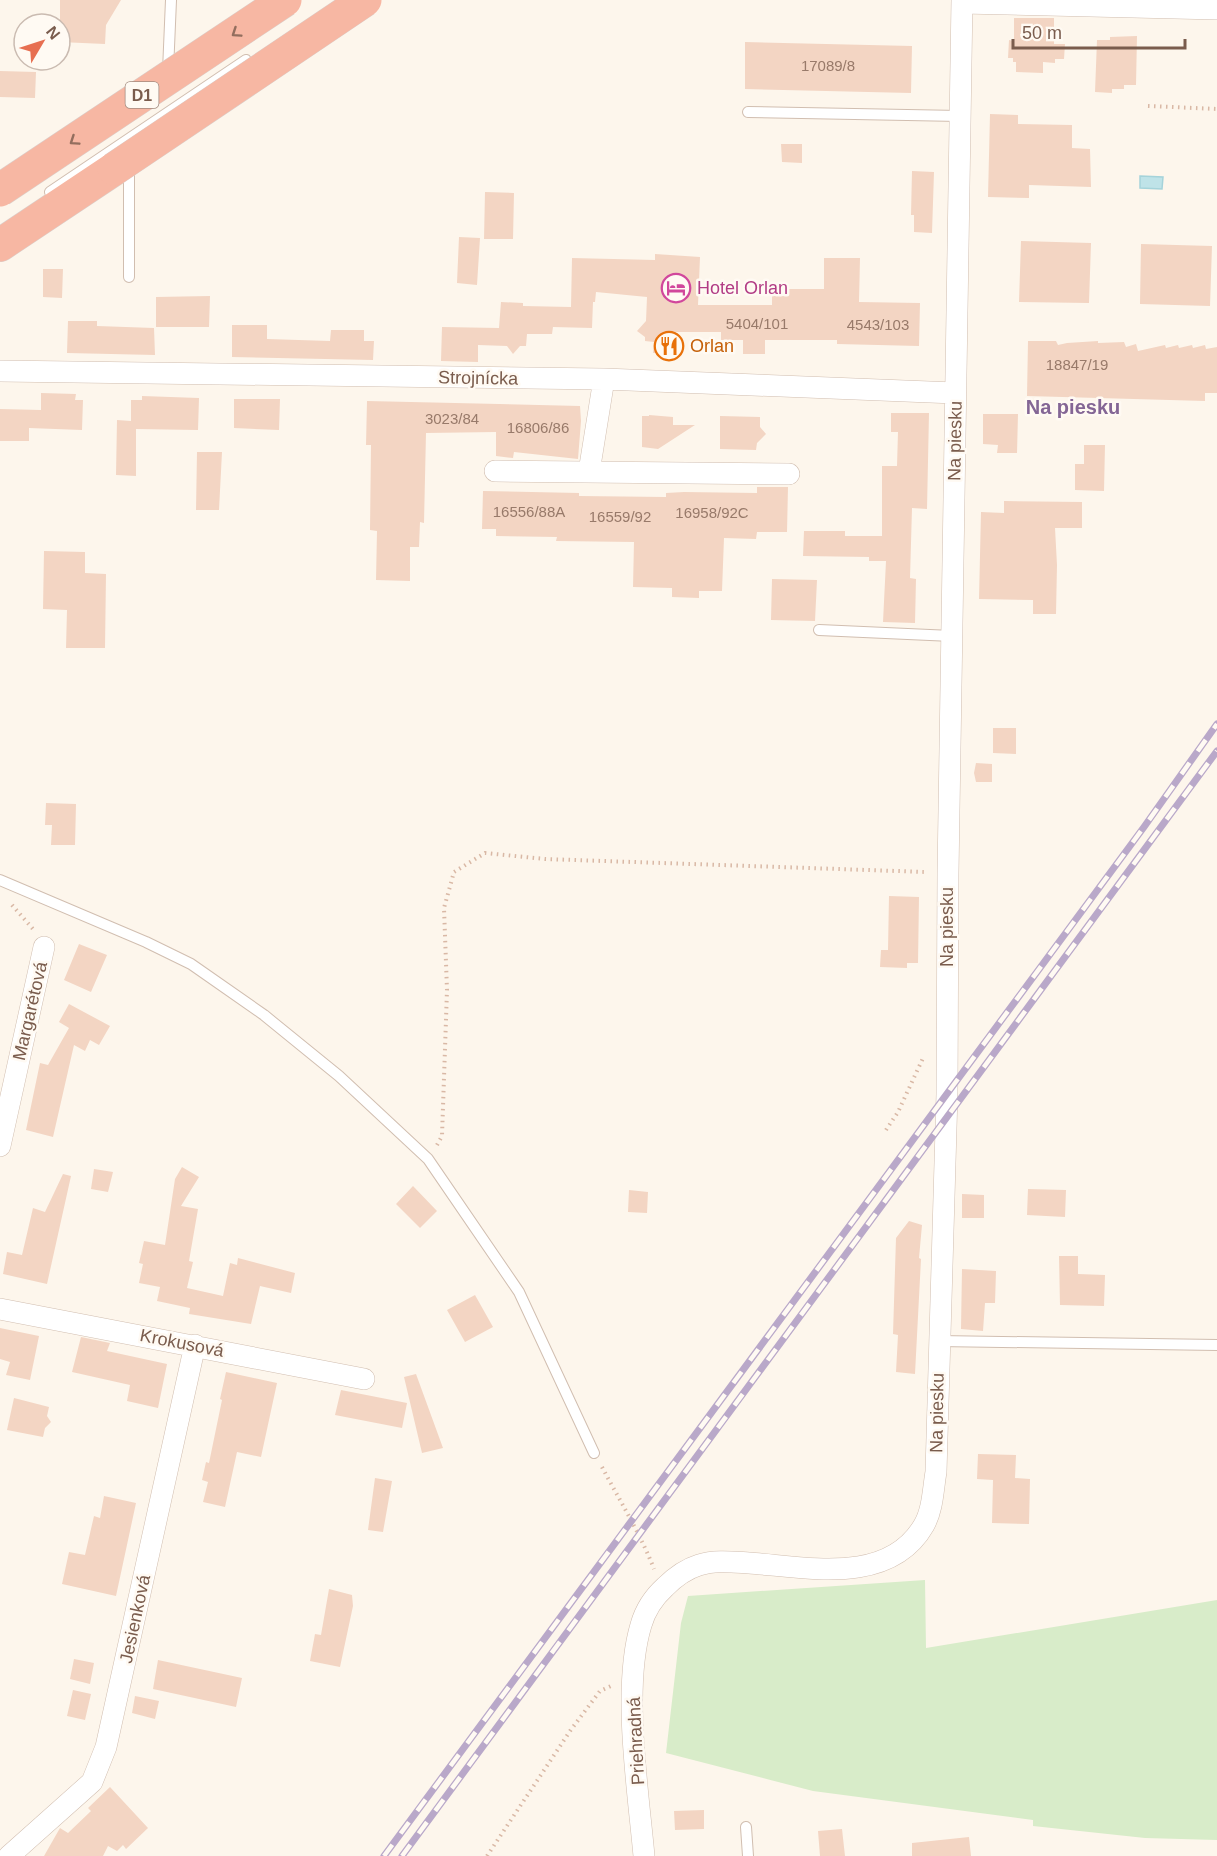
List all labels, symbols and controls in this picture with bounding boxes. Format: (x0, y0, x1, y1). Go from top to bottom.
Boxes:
north arrow (12, 12, 72, 72)
scale bar (1013, 12, 1186, 50)
text: N (43, 23, 64, 43)
text: 50 m (1022, 23, 1062, 43)
one-way arrow (232, 25, 242, 37)
house number: 17089/8 (801, 57, 855, 74)
road number: D1 (126, 82, 158, 108)
one-way arrow (70, 134, 81, 145)
hotel icon: Hotel Orlan (660, 272, 692, 304)
place label: Hotel Orlan (697, 278, 788, 298)
house number: 5404/101 (726, 315, 788, 332)
house number: 4543/103 (847, 316, 909, 333)
restaurant icon: Orlan (653, 330, 685, 362)
place label: Orlan (690, 336, 734, 356)
house number: 18847/19 (1046, 356, 1108, 373)
street label: Strojnícka (438, 367, 519, 389)
district label: Na piesku (1026, 396, 1120, 418)
street label: Na piesku (944, 401, 966, 481)
house number: 3023/84 (425, 410, 479, 427)
house number: 16806/86 (507, 419, 569, 436)
house number: 16556/88A (493, 503, 565, 520)
house number: 16958/92C (675, 504, 749, 521)
house number: 16559/92 (589, 508, 651, 525)
street label: Na piesku (937, 887, 957, 967)
street label: Margarétová (9, 959, 51, 1062)
street label: Krokusová (138, 1325, 227, 1361)
street label: Na piesku (926, 1373, 948, 1453)
street label: Jesienková (116, 1572, 154, 1665)
street label: Priehradná (624, 1696, 648, 1785)

